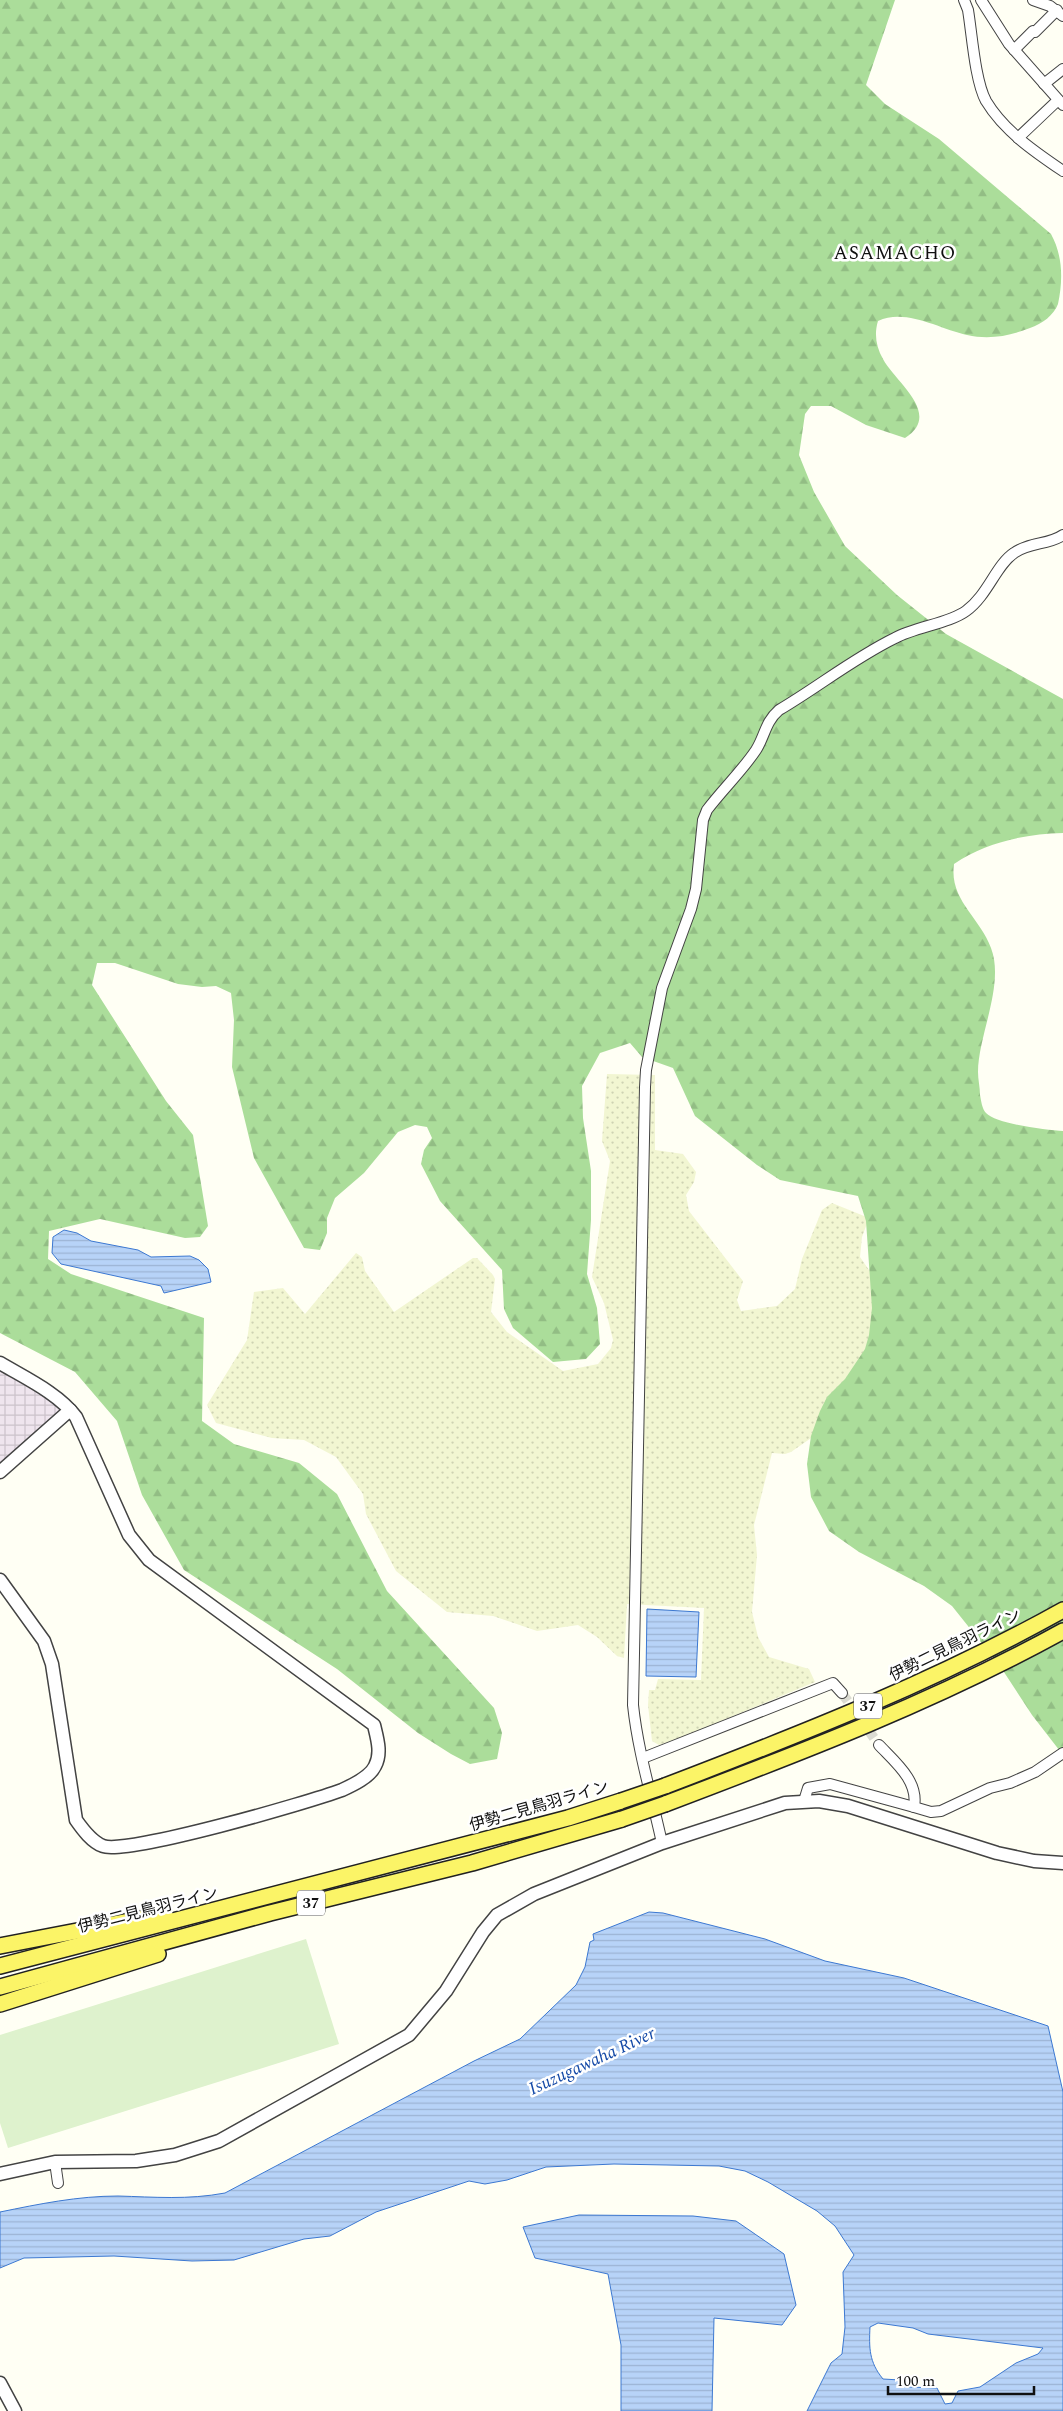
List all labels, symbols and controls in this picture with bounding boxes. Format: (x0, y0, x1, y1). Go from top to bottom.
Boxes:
district label: ASAMACHO (834, 239, 956, 268)
street label: 伊勢二見鳥羽ライン (885, 1603, 1025, 1687)
road number: 37 (854, 1694, 882, 1718)
street label: 伊勢二見鳥羽ライン (466, 1775, 612, 1837)
street label: 伊勢二見鳥羽ライン (75, 1881, 221, 1939)
road number: 37 (297, 1890, 325, 1916)
water label: Isuzugawaha River (524, 2019, 661, 2102)
scale bar (888, 2364, 1034, 2396)
text: 100 m (896, 2370, 935, 2393)

